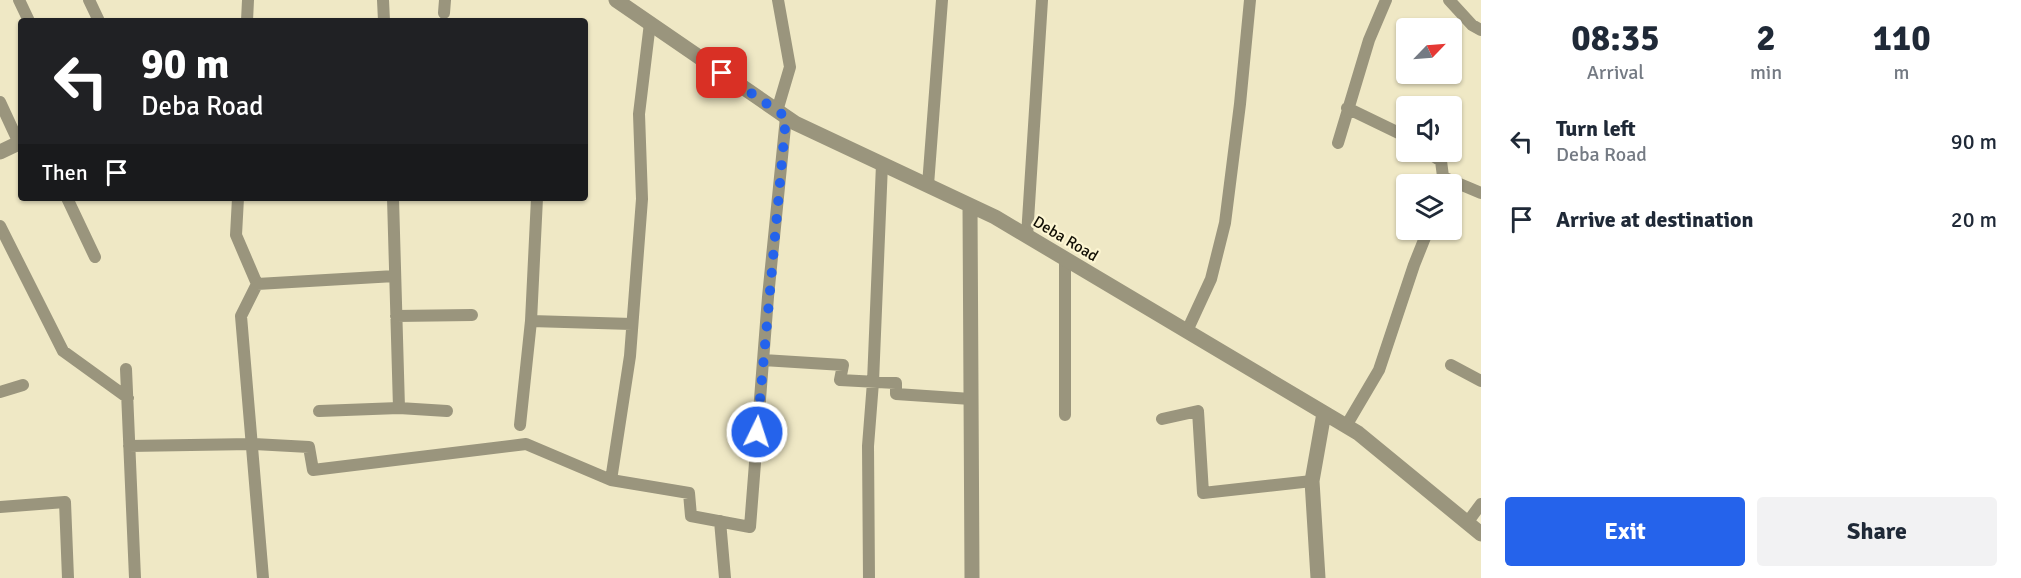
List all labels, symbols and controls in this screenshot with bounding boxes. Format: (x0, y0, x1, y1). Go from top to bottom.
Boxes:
text: 08:35 (1571, 16, 1660, 61)
text: 2 (1756, 16, 1776, 61)
text: 110 (1872, 16, 1931, 61)
north arrow (1396, 18, 1462, 84)
map controls (1396, 18, 1462, 240)
text: 90 m (141, 39, 230, 90)
icon: left (42, 42, 120, 120)
pin (696, 47, 747, 98)
icon: arrive (705, 56, 738, 89)
text: Arrival (1587, 60, 1644, 85)
text: min (1750, 60, 1782, 85)
text: m (1894, 60, 1910, 85)
text: Deba Road (141, 90, 264, 123)
button: sound (1396, 96, 1462, 162)
text: Turn left (1556, 115, 1636, 142)
icon: left (1505, 125, 1538, 158)
text: 90 m (1951, 128, 1997, 155)
text: Deba Road (1556, 142, 1647, 167)
icon: arrive (100, 156, 133, 189)
text: Then (42, 159, 88, 186)
button: layers (1396, 174, 1462, 240)
icon: arrive (1505, 203, 1538, 236)
text: Arrive at destination (1556, 206, 1753, 233)
text: 20 m (1951, 206, 1997, 233)
street label: Deba Road (1029, 212, 1102, 266)
position arrow (725, 400, 789, 464)
button: Exit (1505, 497, 1745, 566)
button: Share (1757, 497, 1997, 566)

